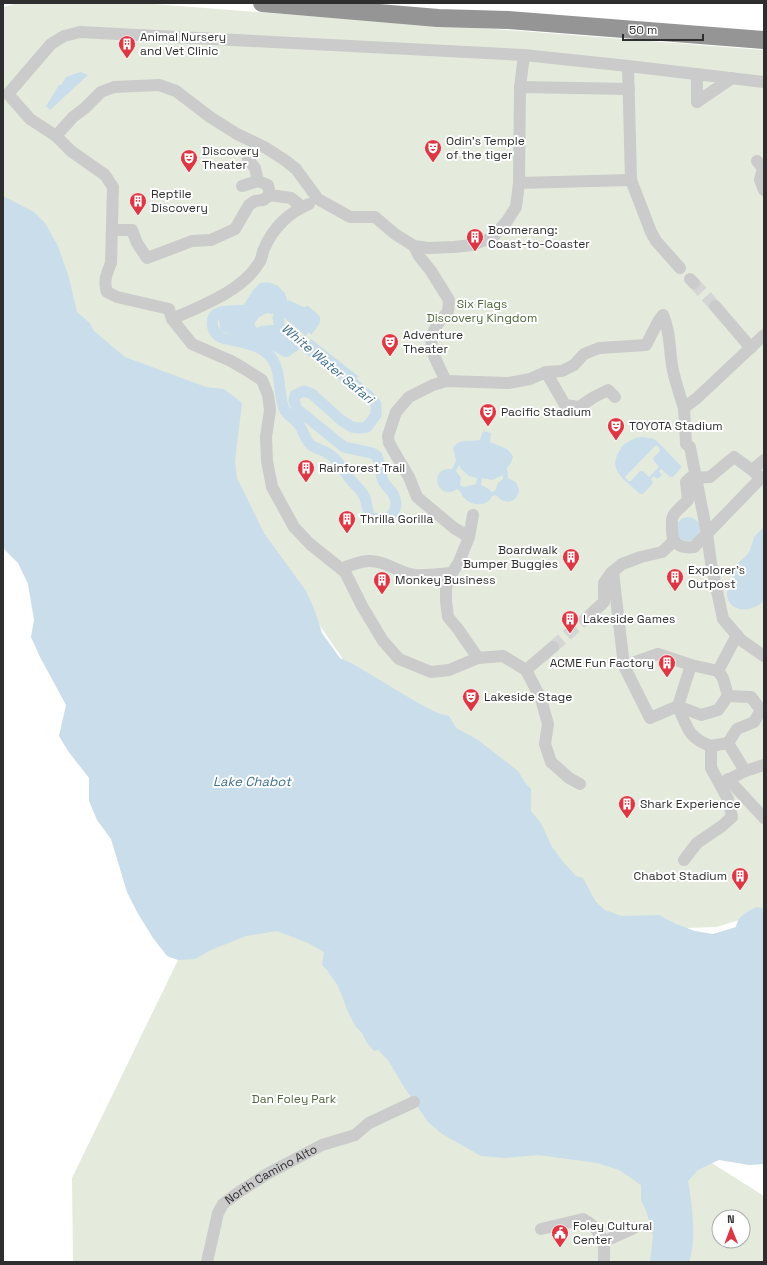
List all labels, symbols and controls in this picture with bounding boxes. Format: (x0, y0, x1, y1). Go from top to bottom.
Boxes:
scale bar (623, 16, 703, 42)
text: 50 m (629, 22, 657, 38)
place label: Animal Nursery and Vet Clinic (140, 29, 226, 59)
building icon: Animal Nursery and Vet Clinic (117, 34, 137, 59)
place label: Odin's Temple of the tiger (446, 133, 525, 163)
theatre icon: Odin's Temple of the tiger (423, 138, 443, 163)
place label: Discovery Theater (202, 143, 259, 173)
theatre icon: Discovery Theater (179, 148, 199, 173)
place label: Reptile Discovery (151, 186, 208, 216)
building icon: Reptile Discovery (128, 191, 148, 216)
place label: Boomerang: Coast-to-Coaster (488, 222, 590, 252)
building icon: Boomerang: Coast-to-Coaster (465, 227, 485, 252)
park label: Six Flags Discovery Kingdom (427, 296, 537, 326)
water label: White Water Safari (278, 320, 379, 408)
place label: Adventure Theater (403, 327, 463, 357)
theatre icon: Adventure Theater (380, 332, 400, 357)
theatre icon: Pacific Stadium (478, 402, 498, 427)
place label: Pacific Stadium (501, 404, 591, 420)
theatre icon: TOYOTA Stadium (606, 416, 626, 441)
place label: TOYOTA Stadium (629, 418, 723, 434)
building icon: Rainforest Trail (296, 458, 316, 483)
place label: Rainforest Trail (319, 460, 405, 476)
building icon: Thrilla Gorilla (337, 509, 357, 534)
place label: Thrilla Gorilla (360, 511, 433, 527)
place label: Boardwalk Bumper Buggies (463, 542, 559, 572)
building icon: Boardwalk Bumper Buggies (561, 547, 581, 572)
place label: Explorer's Outpost (688, 562, 745, 592)
building icon: Explorer's Outpost (665, 567, 685, 592)
building icon: Monkey Business (372, 570, 392, 595)
place label: Monkey Business (395, 572, 495, 588)
building icon: Lakeside Games (560, 609, 580, 634)
place label: Lakeside Games (583, 611, 675, 627)
building icon: ACME Fun Factory (657, 653, 677, 678)
place label: ACME Fun Factory (550, 655, 654, 671)
theatre icon: Lakeside Stage (461, 687, 481, 712)
place label: Lakeside Stage (484, 689, 572, 705)
water label: Lake Chabot (213, 773, 292, 790)
building icon: Shark Experience (617, 794, 637, 819)
place label: Shark Experience (640, 796, 741, 812)
building icon: Chabot Stadium (730, 866, 750, 891)
place label: Chabot Stadium (634, 868, 727, 884)
park label: Dan Foley Park (252, 1091, 337, 1107)
street label: North Camino Alto (221, 1141, 320, 1208)
north arrow (711, 1209, 751, 1249)
text: N (727, 1212, 735, 1226)
place label: Foley Cultural Center (573, 1218, 652, 1248)
public building icon: Foley Cultural Center (550, 1223, 570, 1248)

